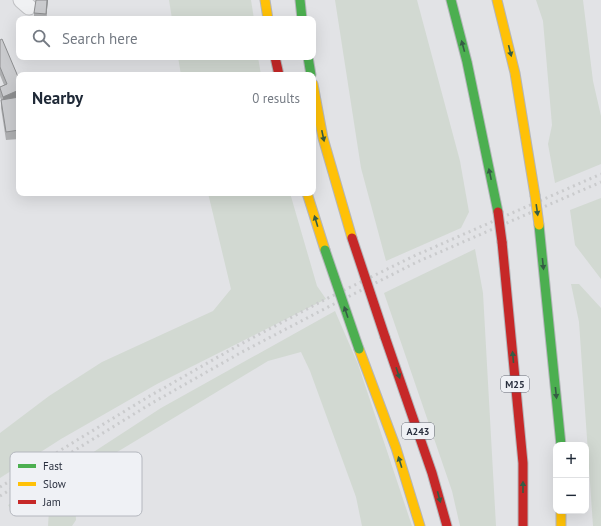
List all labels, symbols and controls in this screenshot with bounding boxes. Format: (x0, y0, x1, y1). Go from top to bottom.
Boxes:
search box (16, 16, 316, 60)
icon: search (30, 27, 52, 49)
text: Search here (62, 29, 138, 48)
one-way arrow (460, 40, 466, 52)
one-way arrow (507, 46, 513, 58)
text: Nearby (32, 87, 83, 109)
text: 0 results (252, 90, 300, 107)
one-way arrow (320, 130, 326, 142)
one-way arrow (487, 167, 493, 180)
one-way arrow (534, 204, 540, 216)
one-way arrow (313, 215, 319, 227)
one-way arrow (540, 258, 547, 270)
one-way arrow (343, 306, 349, 318)
one-way arrow (510, 351, 516, 363)
one-way arrow (395, 368, 401, 380)
road number: M25 (501, 376, 529, 392)
one-way arrow (553, 387, 559, 399)
road number: A243 (402, 423, 434, 439)
map controls (553, 442, 589, 514)
button: + (553, 442, 589, 478)
legend (10, 452, 142, 516)
one-way arrow (397, 456, 403, 468)
text: Fast (43, 459, 63, 473)
text: Slow (43, 477, 66, 491)
button: − (553, 478, 589, 514)
one-way arrow (520, 480, 526, 493)
one-way arrow (436, 491, 442, 503)
text: Jam (42, 495, 61, 509)

